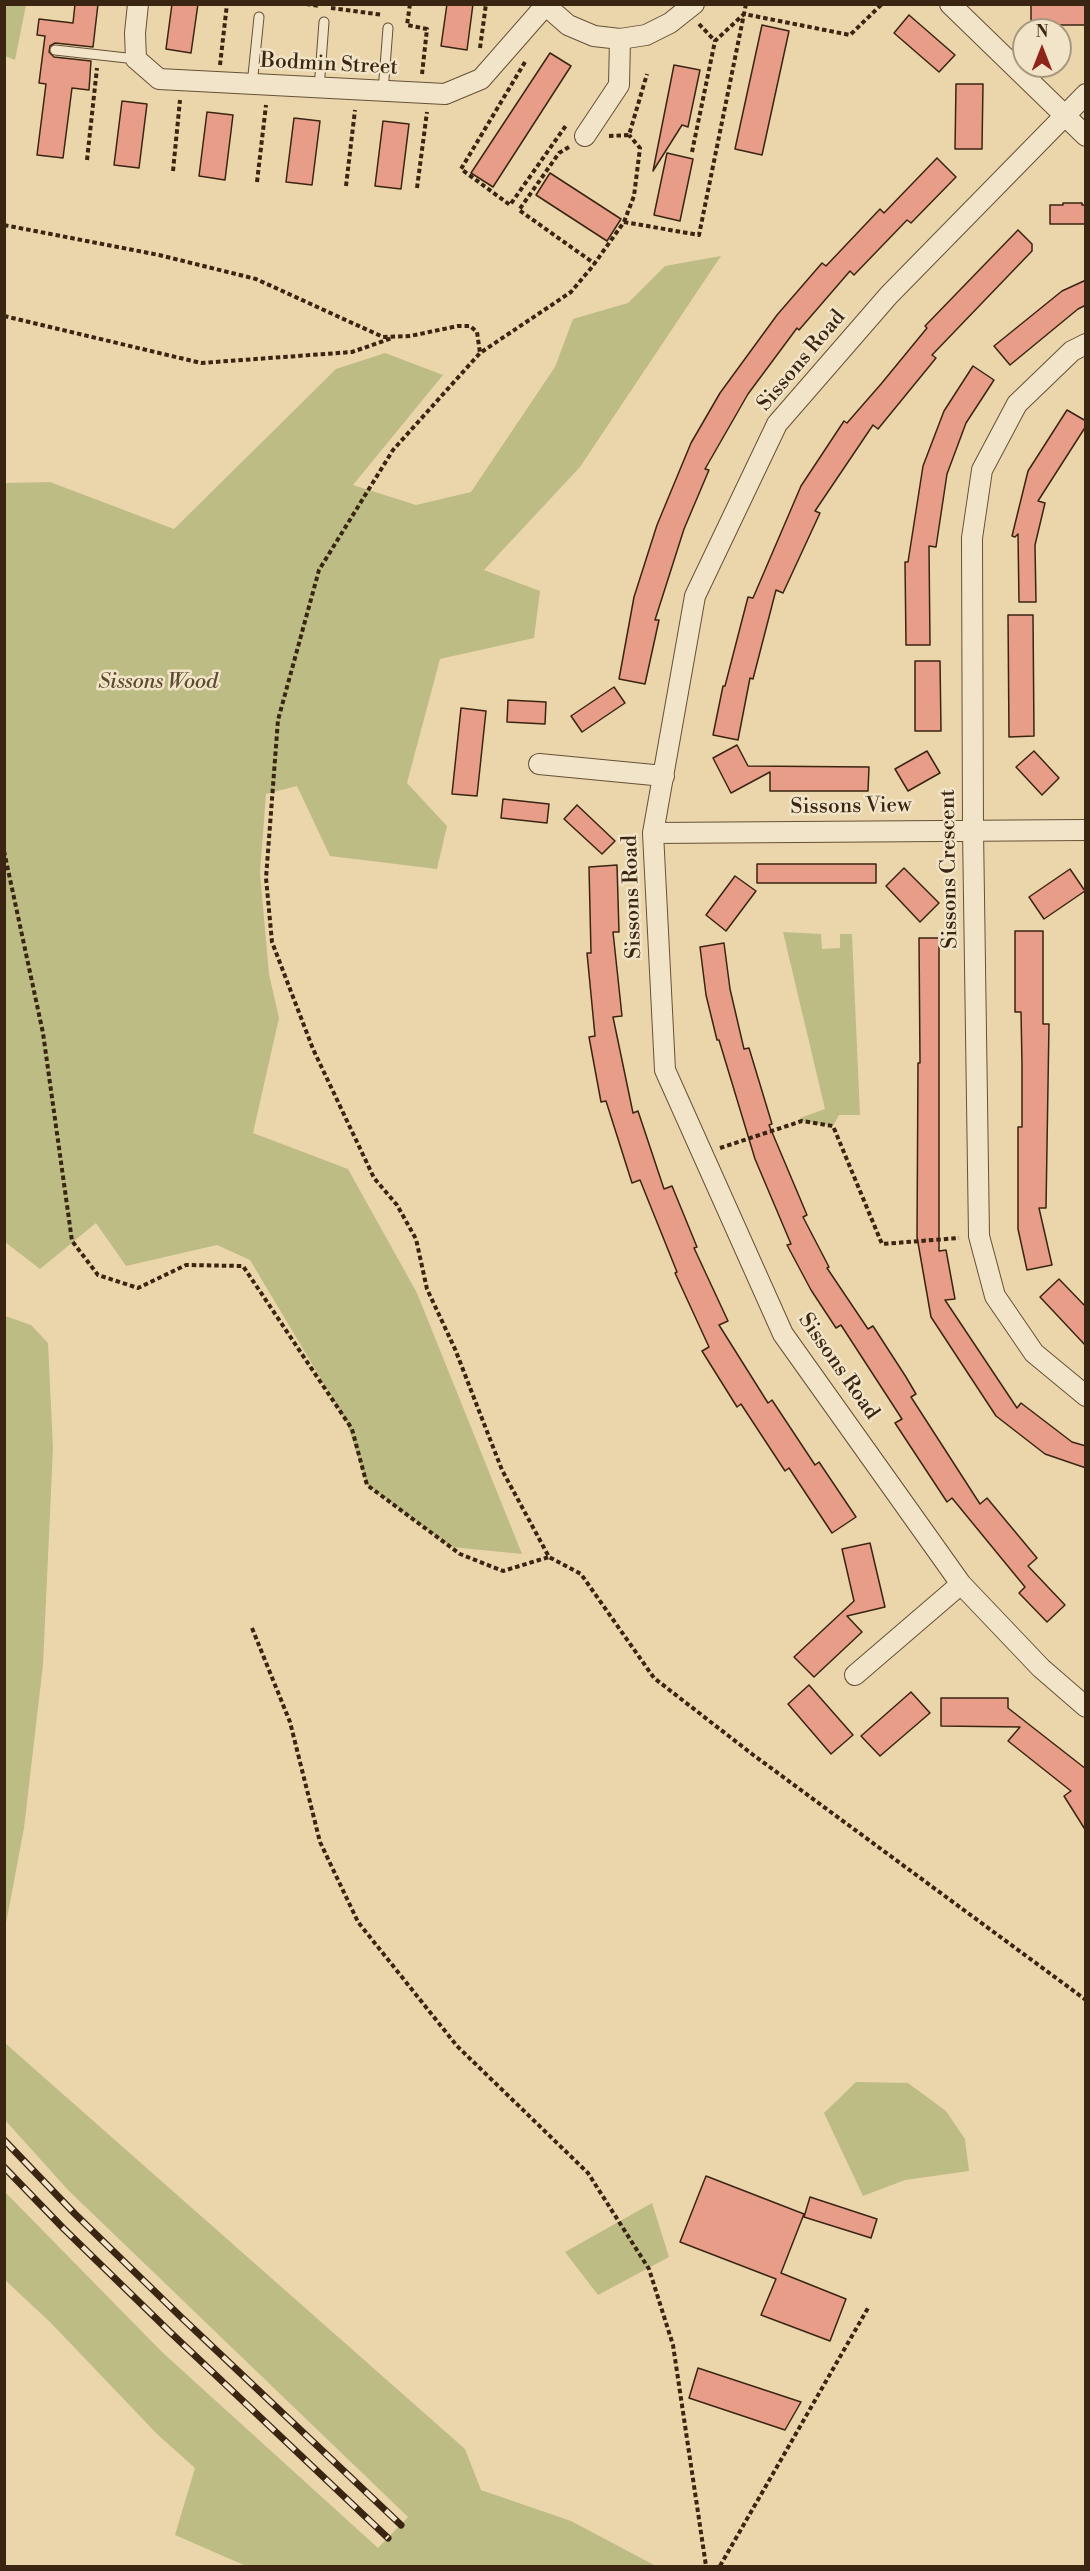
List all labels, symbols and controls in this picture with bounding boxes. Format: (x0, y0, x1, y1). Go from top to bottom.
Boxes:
north arrow (1012, 18, 1072, 78)
text: N (1036, 22, 1048, 42)
street label: Bodmin Street (260, 49, 398, 81)
street label: Sissons Road (753, 305, 851, 417)
park label: Sissons Wood (98, 670, 218, 696)
street label: Sissons Crescent (936, 789, 964, 949)
street label: Sissons View (790, 793, 912, 821)
street label: Sissons Road (618, 835, 648, 959)
street label: Sissons Road (792, 1309, 884, 1425)

